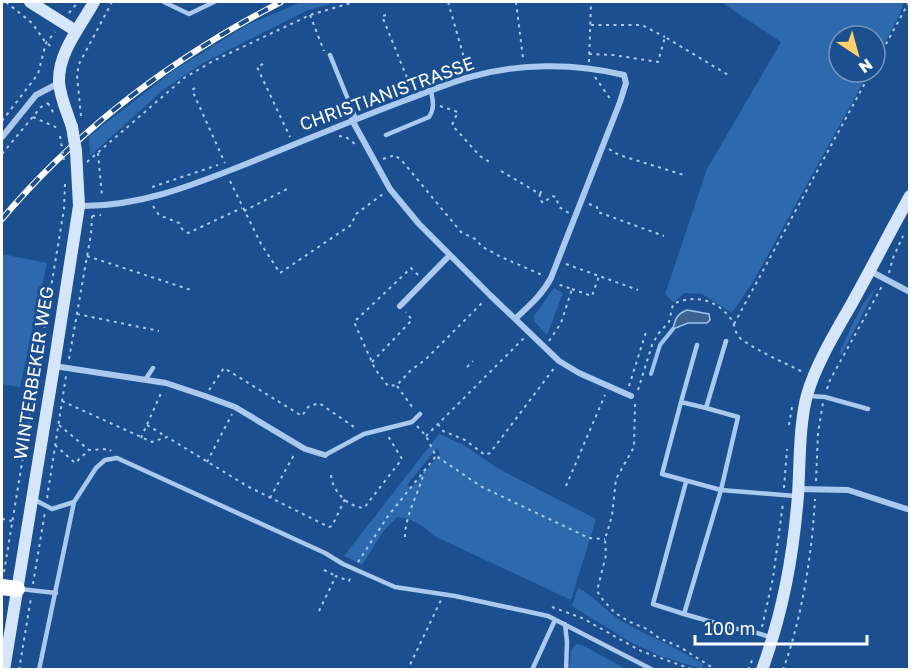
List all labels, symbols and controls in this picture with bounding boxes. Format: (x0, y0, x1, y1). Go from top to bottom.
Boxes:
north arrow (827, 24, 887, 84)
street label: CHRISTIANISTRASSE (296, 51, 477, 135)
text: N (855, 54, 877, 78)
street label: WINTERBEKER WEG (8, 285, 58, 461)
scale bar (695, 608, 868, 646)
text: 100 m (704, 617, 755, 639)

